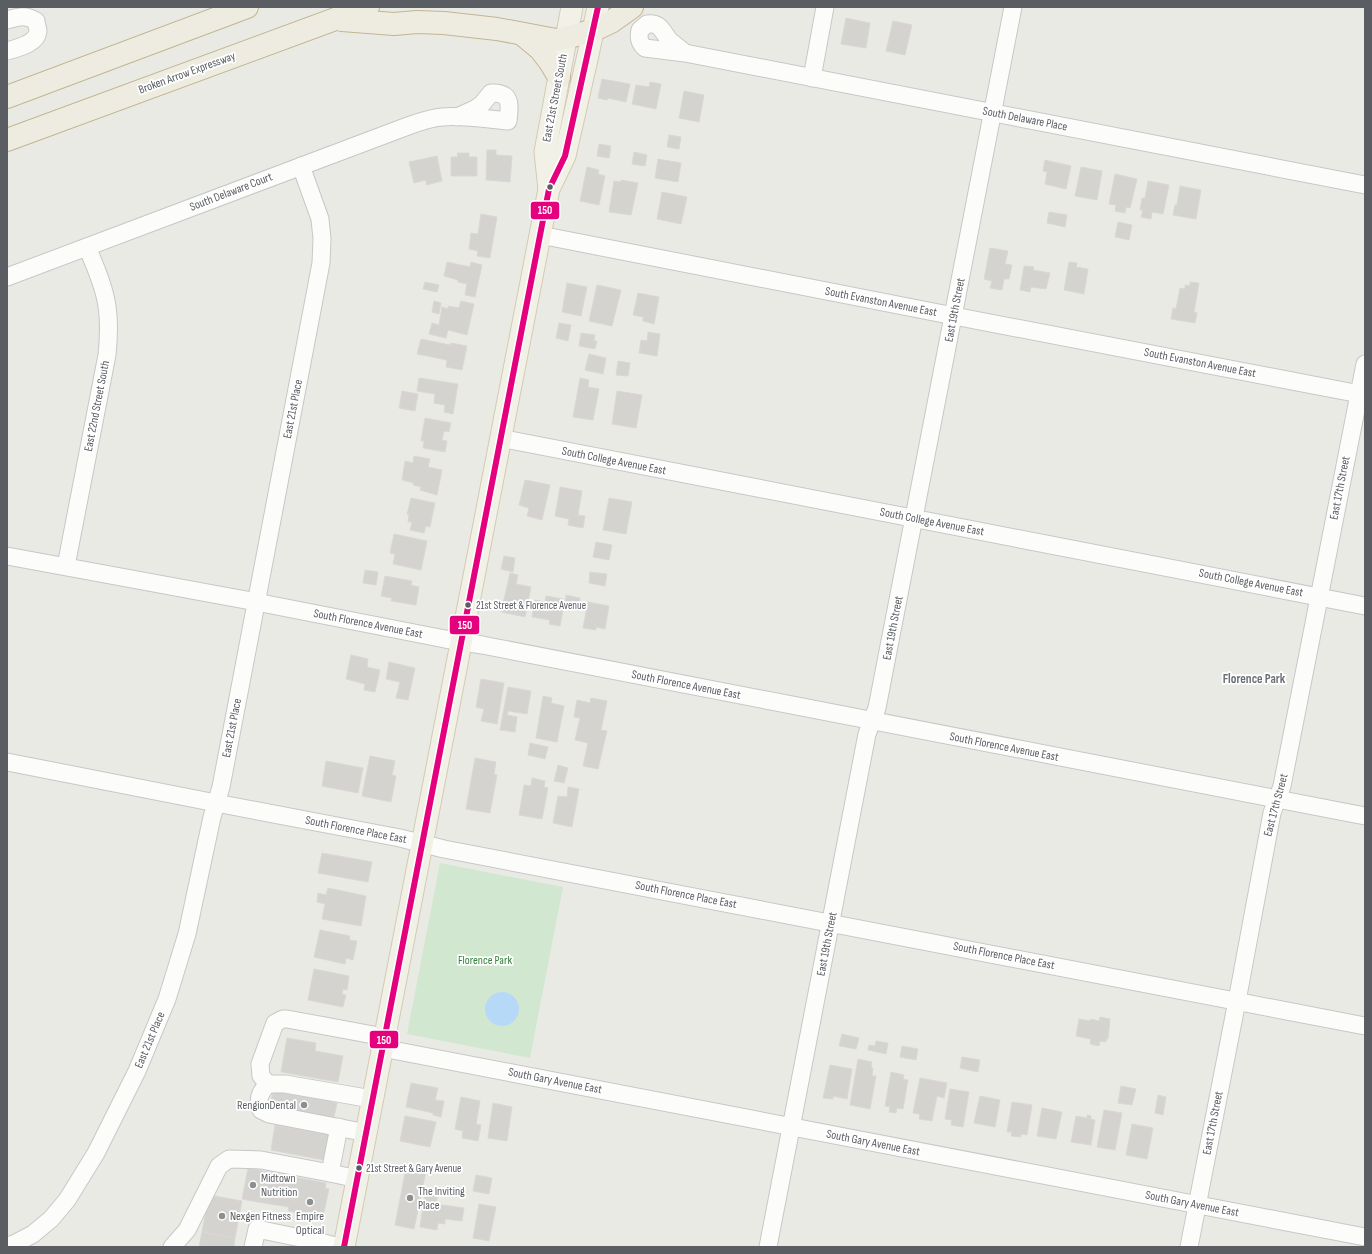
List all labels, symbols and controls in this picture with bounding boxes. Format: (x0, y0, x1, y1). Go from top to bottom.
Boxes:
street label: Broken Arrow Expressway (136, 48, 238, 98)
street label: East 21st Street South (539, 53, 571, 143)
street label: South Delaware Place (981, 103, 1069, 135)
street label: South Delaware Court (187, 169, 275, 215)
unlabelled marker (545, 182, 555, 192)
line badge: 150 (530, 201, 560, 220)
text: 150 (538, 204, 552, 217)
street label: East 19th Street (941, 276, 969, 343)
street label: South Evanston Avenue East (824, 284, 938, 320)
street label: South Evanston Avenue East (1143, 345, 1257, 381)
street label: East 22nd Street South (81, 359, 113, 453)
street label: East 21st Place (280, 378, 306, 440)
street label: South College Avenue East (561, 444, 668, 479)
street label: East 17th Street (1326, 455, 1354, 521)
street label: South College Avenue East (879, 505, 986, 540)
street label: South College Avenue East (1198, 566, 1305, 601)
street label: East 19th Street (879, 594, 907, 661)
place label: 21st Street & Florence Avenue (476, 599, 586, 612)
marker: 21st Street & Florence Avenue (463, 600, 473, 610)
street label: South Florence Avenue East (312, 606, 424, 642)
line badge: 150 (449, 615, 480, 635)
text: 150 (458, 619, 472, 632)
street label: South Florence Avenue East (630, 667, 742, 703)
district label: Florence Park (1223, 671, 1286, 687)
street label: East 21st Place (219, 697, 245, 759)
street label: South Florence Avenue East (948, 729, 1060, 765)
street label: East 17th Street (1260, 772, 1292, 838)
street label: South Florence Place East (304, 813, 408, 847)
street label: South Florence Place East (634, 878, 738, 912)
street label: East 19th Street (813, 910, 841, 977)
street label: South Florence Place East (952, 939, 1056, 973)
park label: Florence Park (458, 953, 512, 968)
street label: East 21st Place (131, 1009, 169, 1070)
line badge: 150 (369, 1030, 399, 1049)
text: 150 (377, 1034, 391, 1047)
street label: South Gary Avenue East (507, 1065, 603, 1097)
street label: East 17th Street (1199, 1090, 1227, 1156)
place label: RengionDental (237, 1098, 296, 1113)
marker: RengionDental (299, 1100, 309, 1110)
street label: South Gary Avenue East (825, 1127, 921, 1159)
place label: 21st Street & Gary Avenue (366, 1162, 462, 1175)
marker: 21st Street & Gary Avenue (354, 1163, 364, 1173)
place label: Midtown Nutrition (261, 1171, 297, 1200)
marker: Midtown Nutrition (248, 1180, 258, 1190)
place label: The Inviting Place (418, 1184, 465, 1213)
street label: South Gary Avenue East (1144, 1188, 1240, 1220)
marker: The Inviting Place (405, 1193, 415, 1203)
marker: Empire Optical (305, 1197, 315, 1207)
place label: Nexgen Fitness (230, 1209, 291, 1224)
place label: Empire Optical (296, 1209, 324, 1238)
marker: Nexgen Fitness (217, 1211, 227, 1221)

